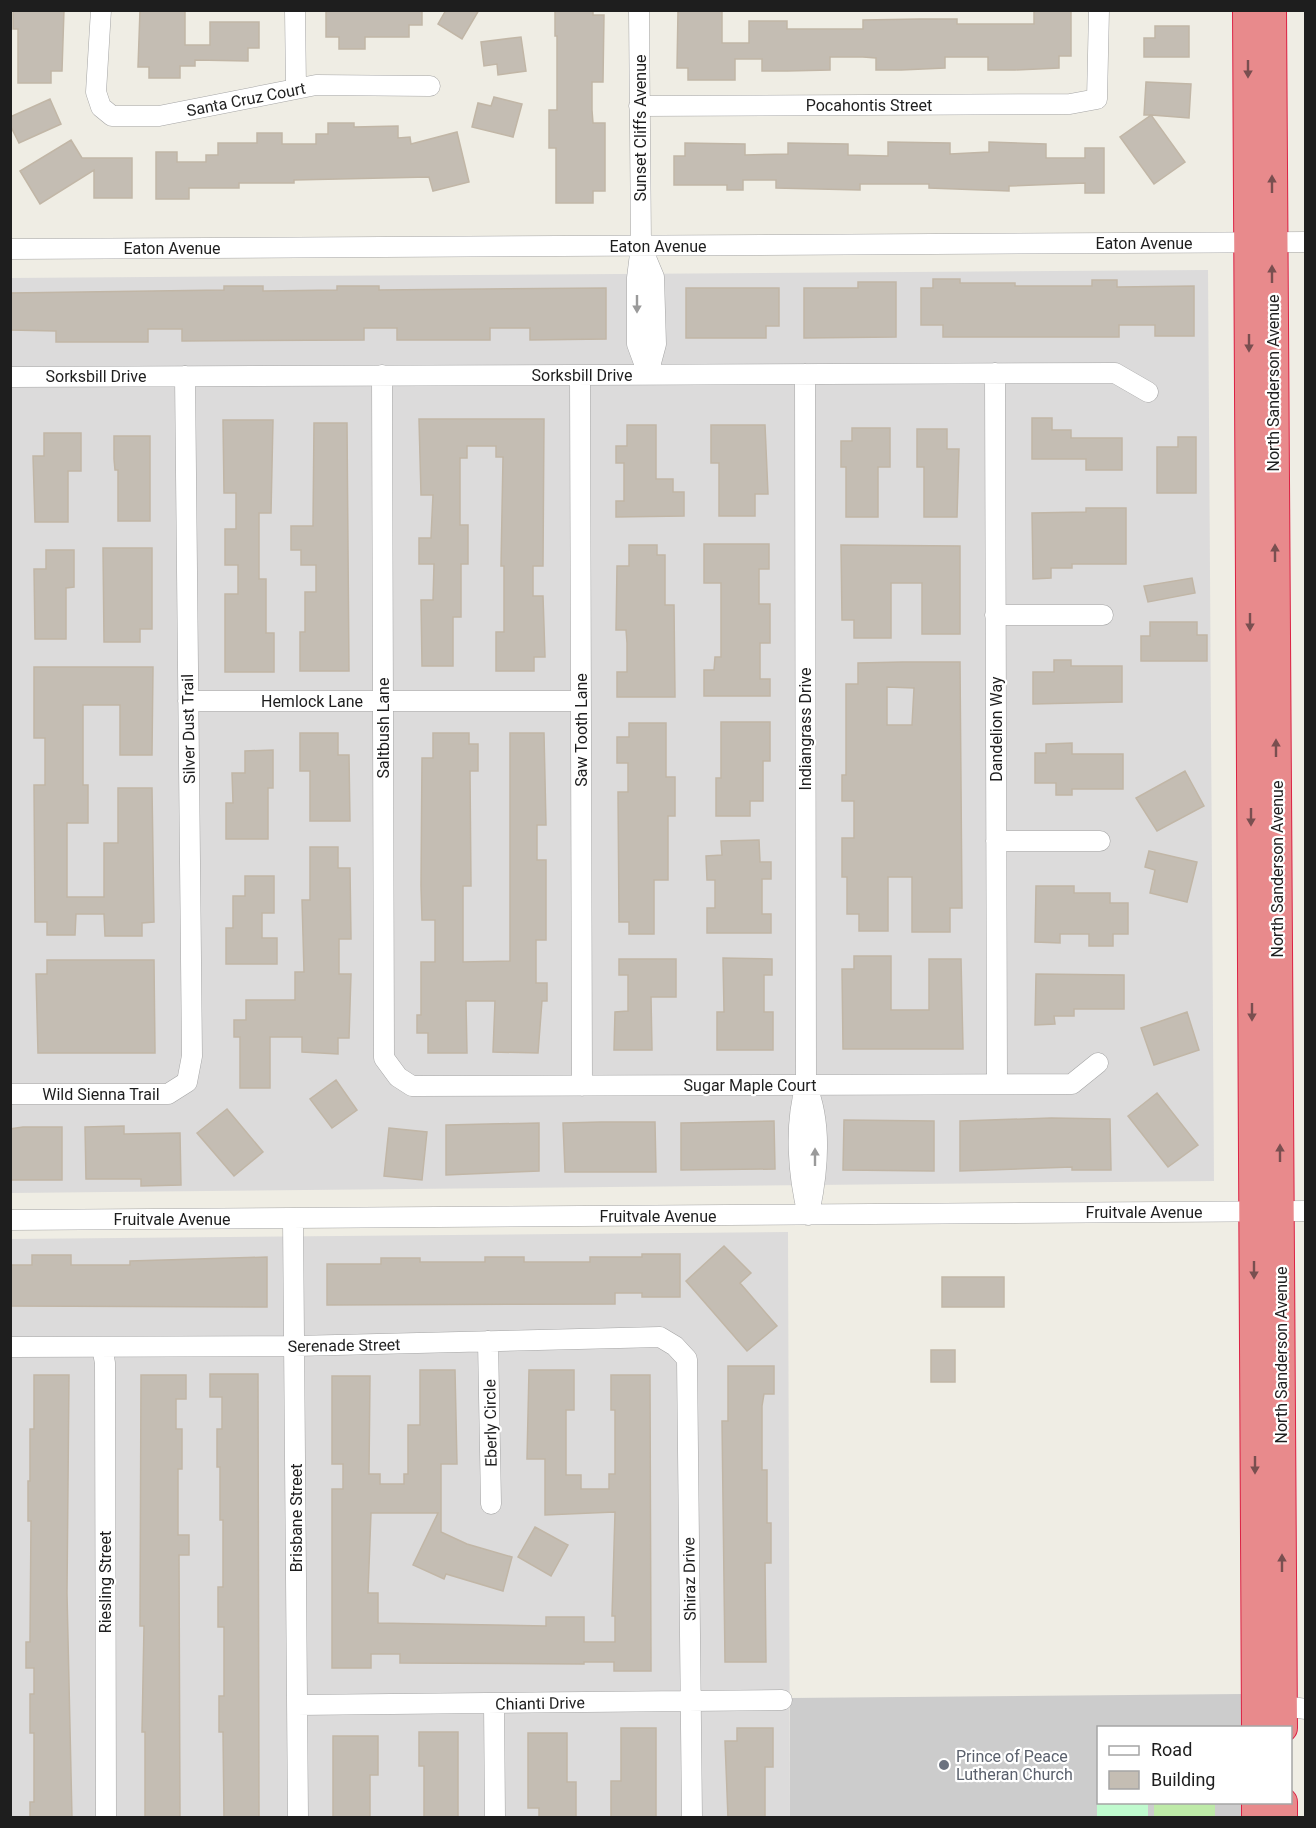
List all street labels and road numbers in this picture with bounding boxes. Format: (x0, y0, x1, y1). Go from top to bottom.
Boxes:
street label: Sunset Cliffs Avenue (631, 55, 650, 201)
street label: Santa Cruz Court (185, 79, 307, 120)
street label: Pocahontis Street (806, 96, 932, 115)
street label: Eaton Avenue (1095, 234, 1193, 253)
street label: Eaton Avenue (609, 237, 707, 256)
street label: Eaton Avenue (123, 239, 221, 258)
street label: North Sanderson Avenue (1264, 295, 1283, 471)
street label: Sorksbill Drive (532, 366, 632, 385)
street label: Sorksbill Drive (46, 367, 146, 386)
street label: Indiangrass Drive (796, 668, 815, 790)
street label: Saw Tooth Lane (572, 673, 591, 787)
street label: Silver Dust Trail (178, 674, 199, 784)
street label: Dandelion Way (987, 676, 1006, 782)
street label: Saltbush Lane (374, 678, 393, 778)
street label: Hemlock Lane (261, 692, 363, 711)
street label: North Sanderson Avenue (1268, 781, 1287, 957)
street label: Sugar Maple Court (684, 1076, 816, 1095)
street label: Wild Sienna Trail (42, 1085, 160, 1104)
street label: Fruitvale Avenue (1085, 1203, 1203, 1222)
street label: Fruitvale Avenue (599, 1207, 717, 1226)
street label: Fruitvale Avenue (113, 1210, 231, 1229)
street label: North Sanderson Avenue (1272, 1267, 1291, 1443)
street label: Serenade Street (287, 1335, 401, 1356)
street label: Eberly Circle (480, 1379, 501, 1467)
street label: Brisbane Street (287, 1464, 306, 1572)
street label: Riesling Street (96, 1531, 115, 1633)
street label: Shiraz Drive (679, 1537, 700, 1621)
street label: Chianti Drive (495, 1693, 585, 1714)

